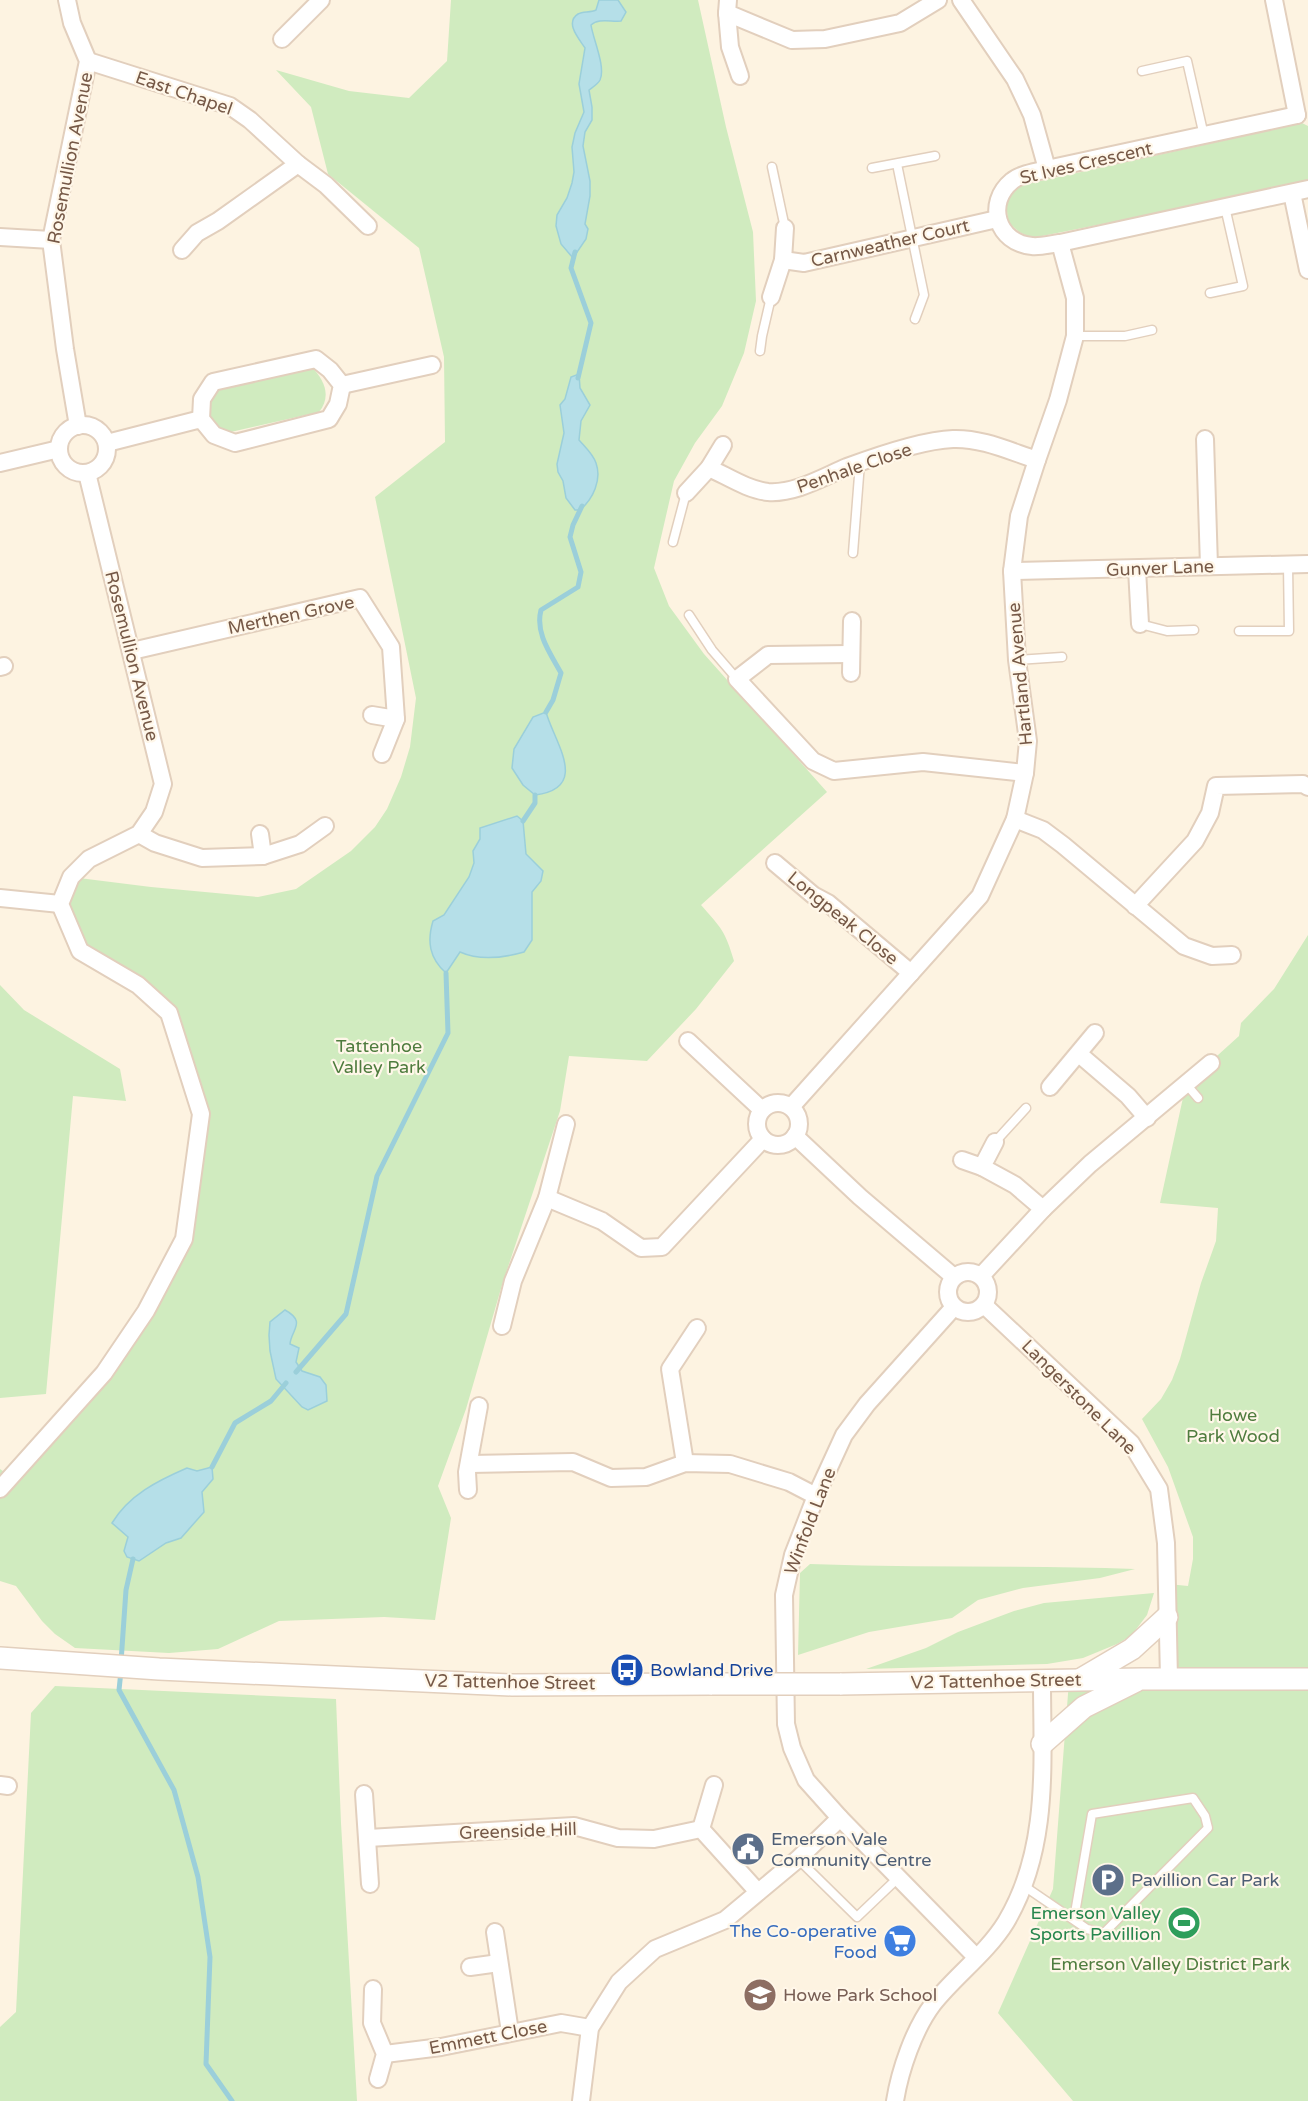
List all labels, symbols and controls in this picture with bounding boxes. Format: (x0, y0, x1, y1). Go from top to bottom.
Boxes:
street label: East Chapel (133, 66, 235, 120)
street label: Rosemullion Avenue (43, 70, 97, 246)
street label: St Ives Crescent (1018, 137, 1155, 189)
street label: Carnweather Court (809, 214, 972, 272)
street label: Penhale Close (794, 438, 914, 498)
street label: Gunver Lane (1106, 555, 1214, 581)
street label: Rosemullion Avenue (100, 569, 164, 743)
street label: Merthen Grove (226, 591, 356, 639)
street label: Hartland Avenue (1003, 602, 1037, 746)
street label: Longpeak Close (783, 866, 903, 970)
park label: Tattenhoe Valley Park (332, 1035, 426, 1078)
street label: Langerstone Lane (1017, 1335, 1141, 1459)
park label: Howe Park Wood (1186, 1404, 1280, 1447)
street label: Winfold Lane (780, 1464, 840, 1578)
bus stop icon: Bowland Drive (609, 1652, 645, 1688)
place label: Bowland Drive (650, 1659, 773, 1681)
street label: V2 Tattenhoe Street (910, 1669, 1082, 1693)
street label: V2 Tattenhoe Street (424, 1670, 596, 1694)
street label: Greenside Hill (459, 1818, 577, 1844)
place label: Emerson Vale Community Centre (771, 1828, 932, 1871)
public building icon: Emerson Vale Community Centre (730, 1831, 766, 1867)
parking icon: Pavillion Car Park (1090, 1862, 1126, 1898)
place label: Pavillion Car Park (1131, 1869, 1279, 1891)
place label: Emerson Valley Sports Pavillion (1030, 1902, 1161, 1945)
sports icon: Emerson Valley Sports Pavillion (1166, 1905, 1202, 1941)
place label: The Co-operative Food (730, 1920, 877, 1963)
supermarket icon: The Co-operative Food (882, 1923, 918, 1959)
park label: Emerson Valley District Park (1050, 1953, 1290, 1975)
school or university icon: Howe Park School (742, 1977, 778, 2013)
place label: Howe Park School (783, 1984, 937, 2006)
street label: Emmett Close (427, 2015, 549, 2059)

